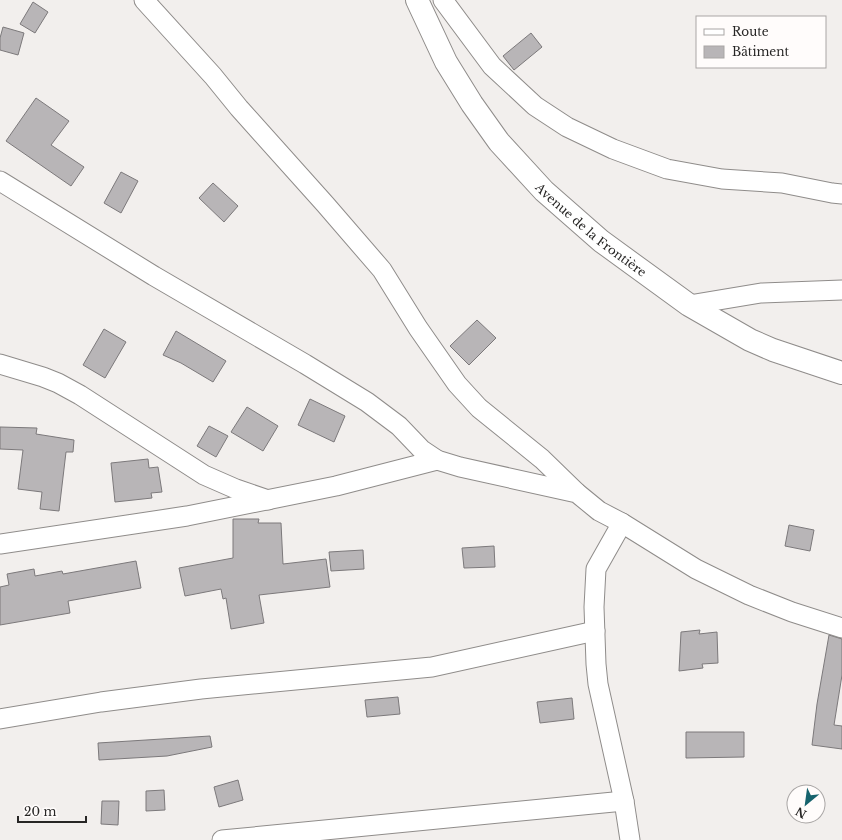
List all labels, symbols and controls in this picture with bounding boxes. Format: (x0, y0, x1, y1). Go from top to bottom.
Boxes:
legend (696, 16, 826, 68)
text: Route (732, 24, 769, 39)
text: Bâtiment (732, 44, 790, 59)
street label: Avenue de la Frontière (532, 179, 650, 279)
north arrow (786, 784, 826, 824)
scale bar (18, 798, 86, 824)
text: 20 m (24, 804, 56, 819)
text: N (793, 804, 809, 821)

